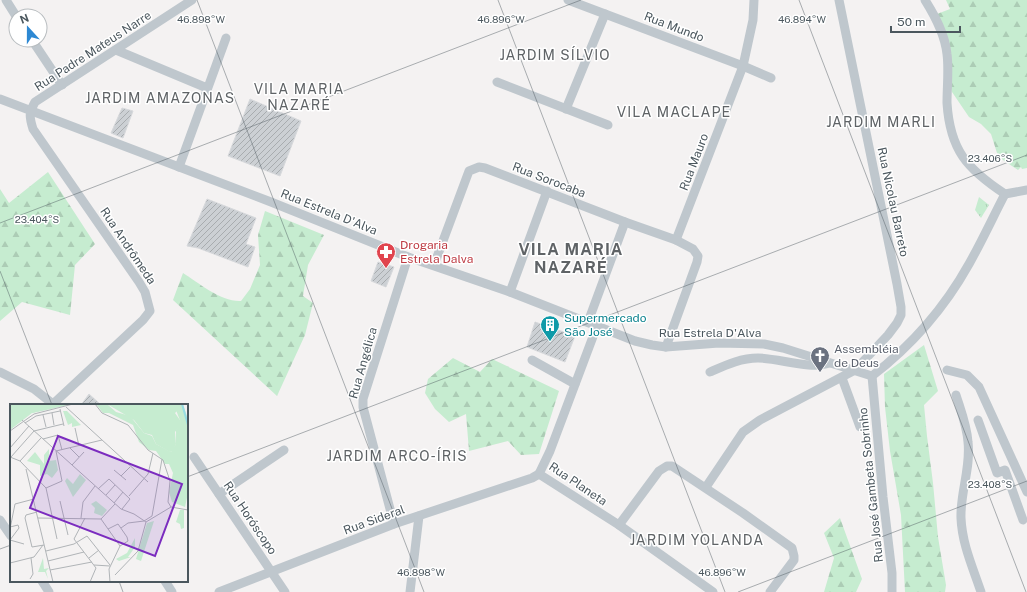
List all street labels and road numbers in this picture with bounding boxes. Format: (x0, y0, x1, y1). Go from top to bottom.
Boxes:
street label: Rua Padre Mateus Narre (32, 8, 154, 94)
street label: Rua Mundo (642, 9, 706, 45)
street label: Rua Mauro (677, 131, 711, 193)
street label: Rua Nicolau Barreto (875, 146, 912, 258)
street label: Rua Sorocaba (510, 160, 588, 200)
street label: Rua Estrela D'Alva (279, 186, 379, 238)
street label: Rua Andrômeda (97, 205, 159, 287)
street label: Rua Angélica (346, 326, 380, 400)
street label: Rua Estrela D'Alva (659, 326, 761, 340)
street label: Rua José Gambeta Sobrinho (856, 407, 886, 563)
street label: Rua Planeta (546, 459, 610, 509)
street label: Rua Horóscopo (220, 479, 280, 557)
street label: Rua Sideral (341, 502, 407, 538)

